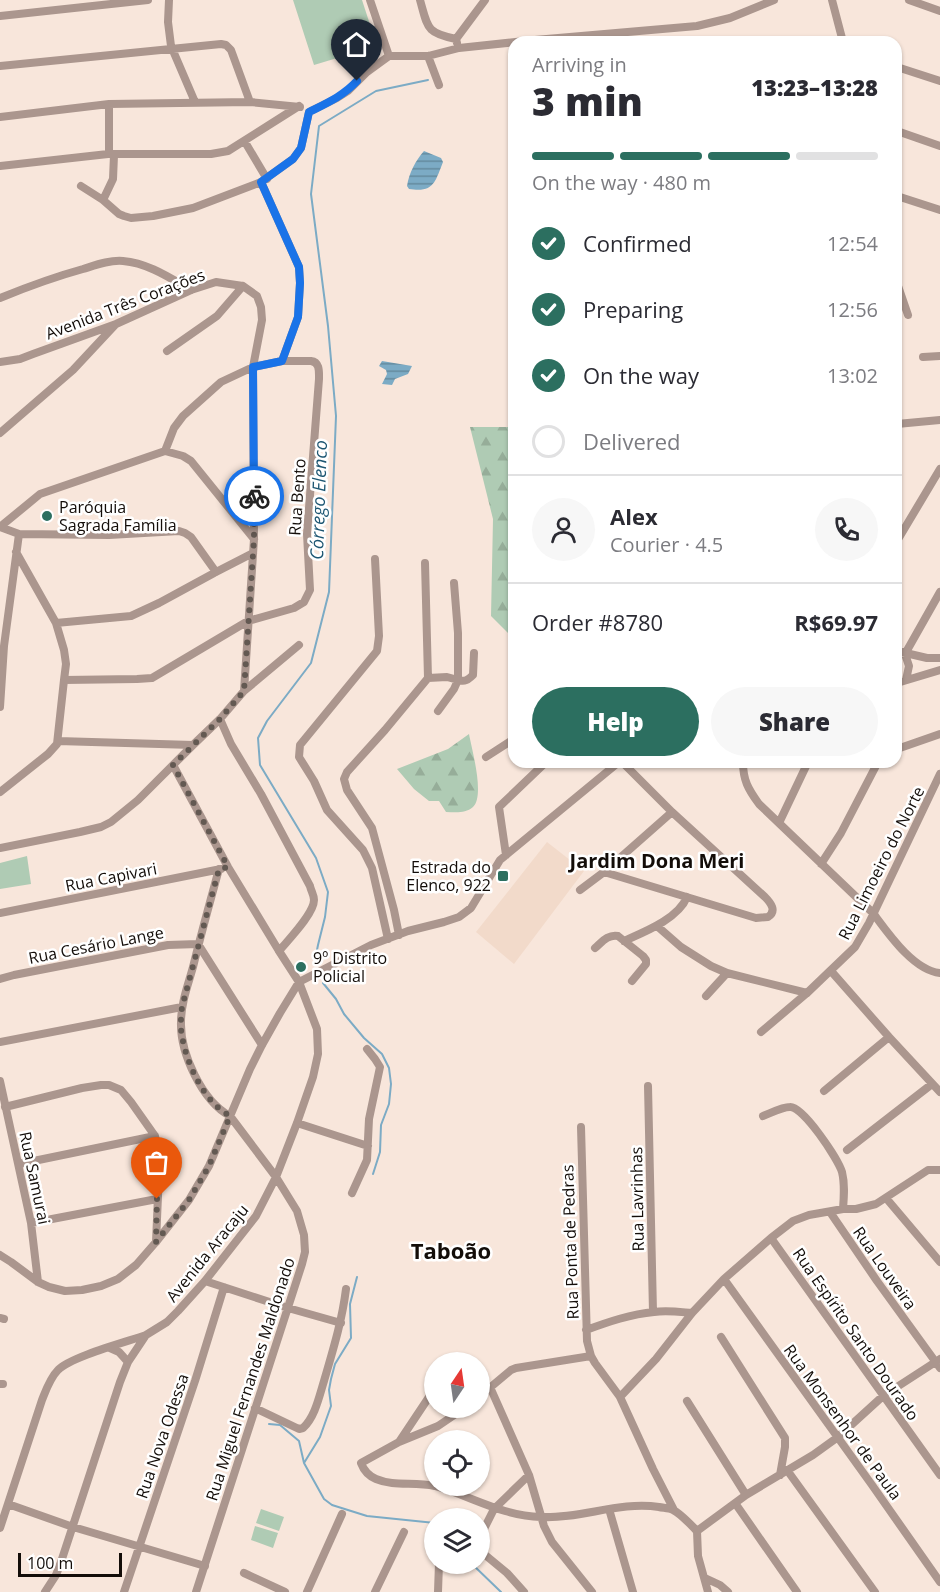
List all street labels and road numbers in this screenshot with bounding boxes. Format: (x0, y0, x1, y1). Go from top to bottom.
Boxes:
street label: Avenida Três Corações (42, 263, 208, 345)
street label: Rua Bento (283, 458, 311, 536)
street label: Rua Limoeiro do Norte (833, 783, 929, 943)
street label: Rua Capivari (63, 857, 159, 897)
street label: Rua Cesário Lange (26, 921, 166, 969)
street label: Rua Samurai (14, 1129, 56, 1227)
street label: Rua Lavrinhas (625, 1146, 649, 1252)
street label: Rua Ponta de Pedras (556, 1164, 584, 1320)
street label: Avenida Aracaju (161, 1200, 253, 1306)
street label: Rua Louveira (848, 1222, 922, 1314)
street label: Rua Espírito Santo Dourado (788, 1243, 924, 1425)
street label: Rua Miguel Fernandes Maldonado (200, 1255, 300, 1503)
street label: Rua Monsenhor de Paula (779, 1340, 907, 1504)
street label: Rua Nova Odessa (130, 1371, 194, 1501)

